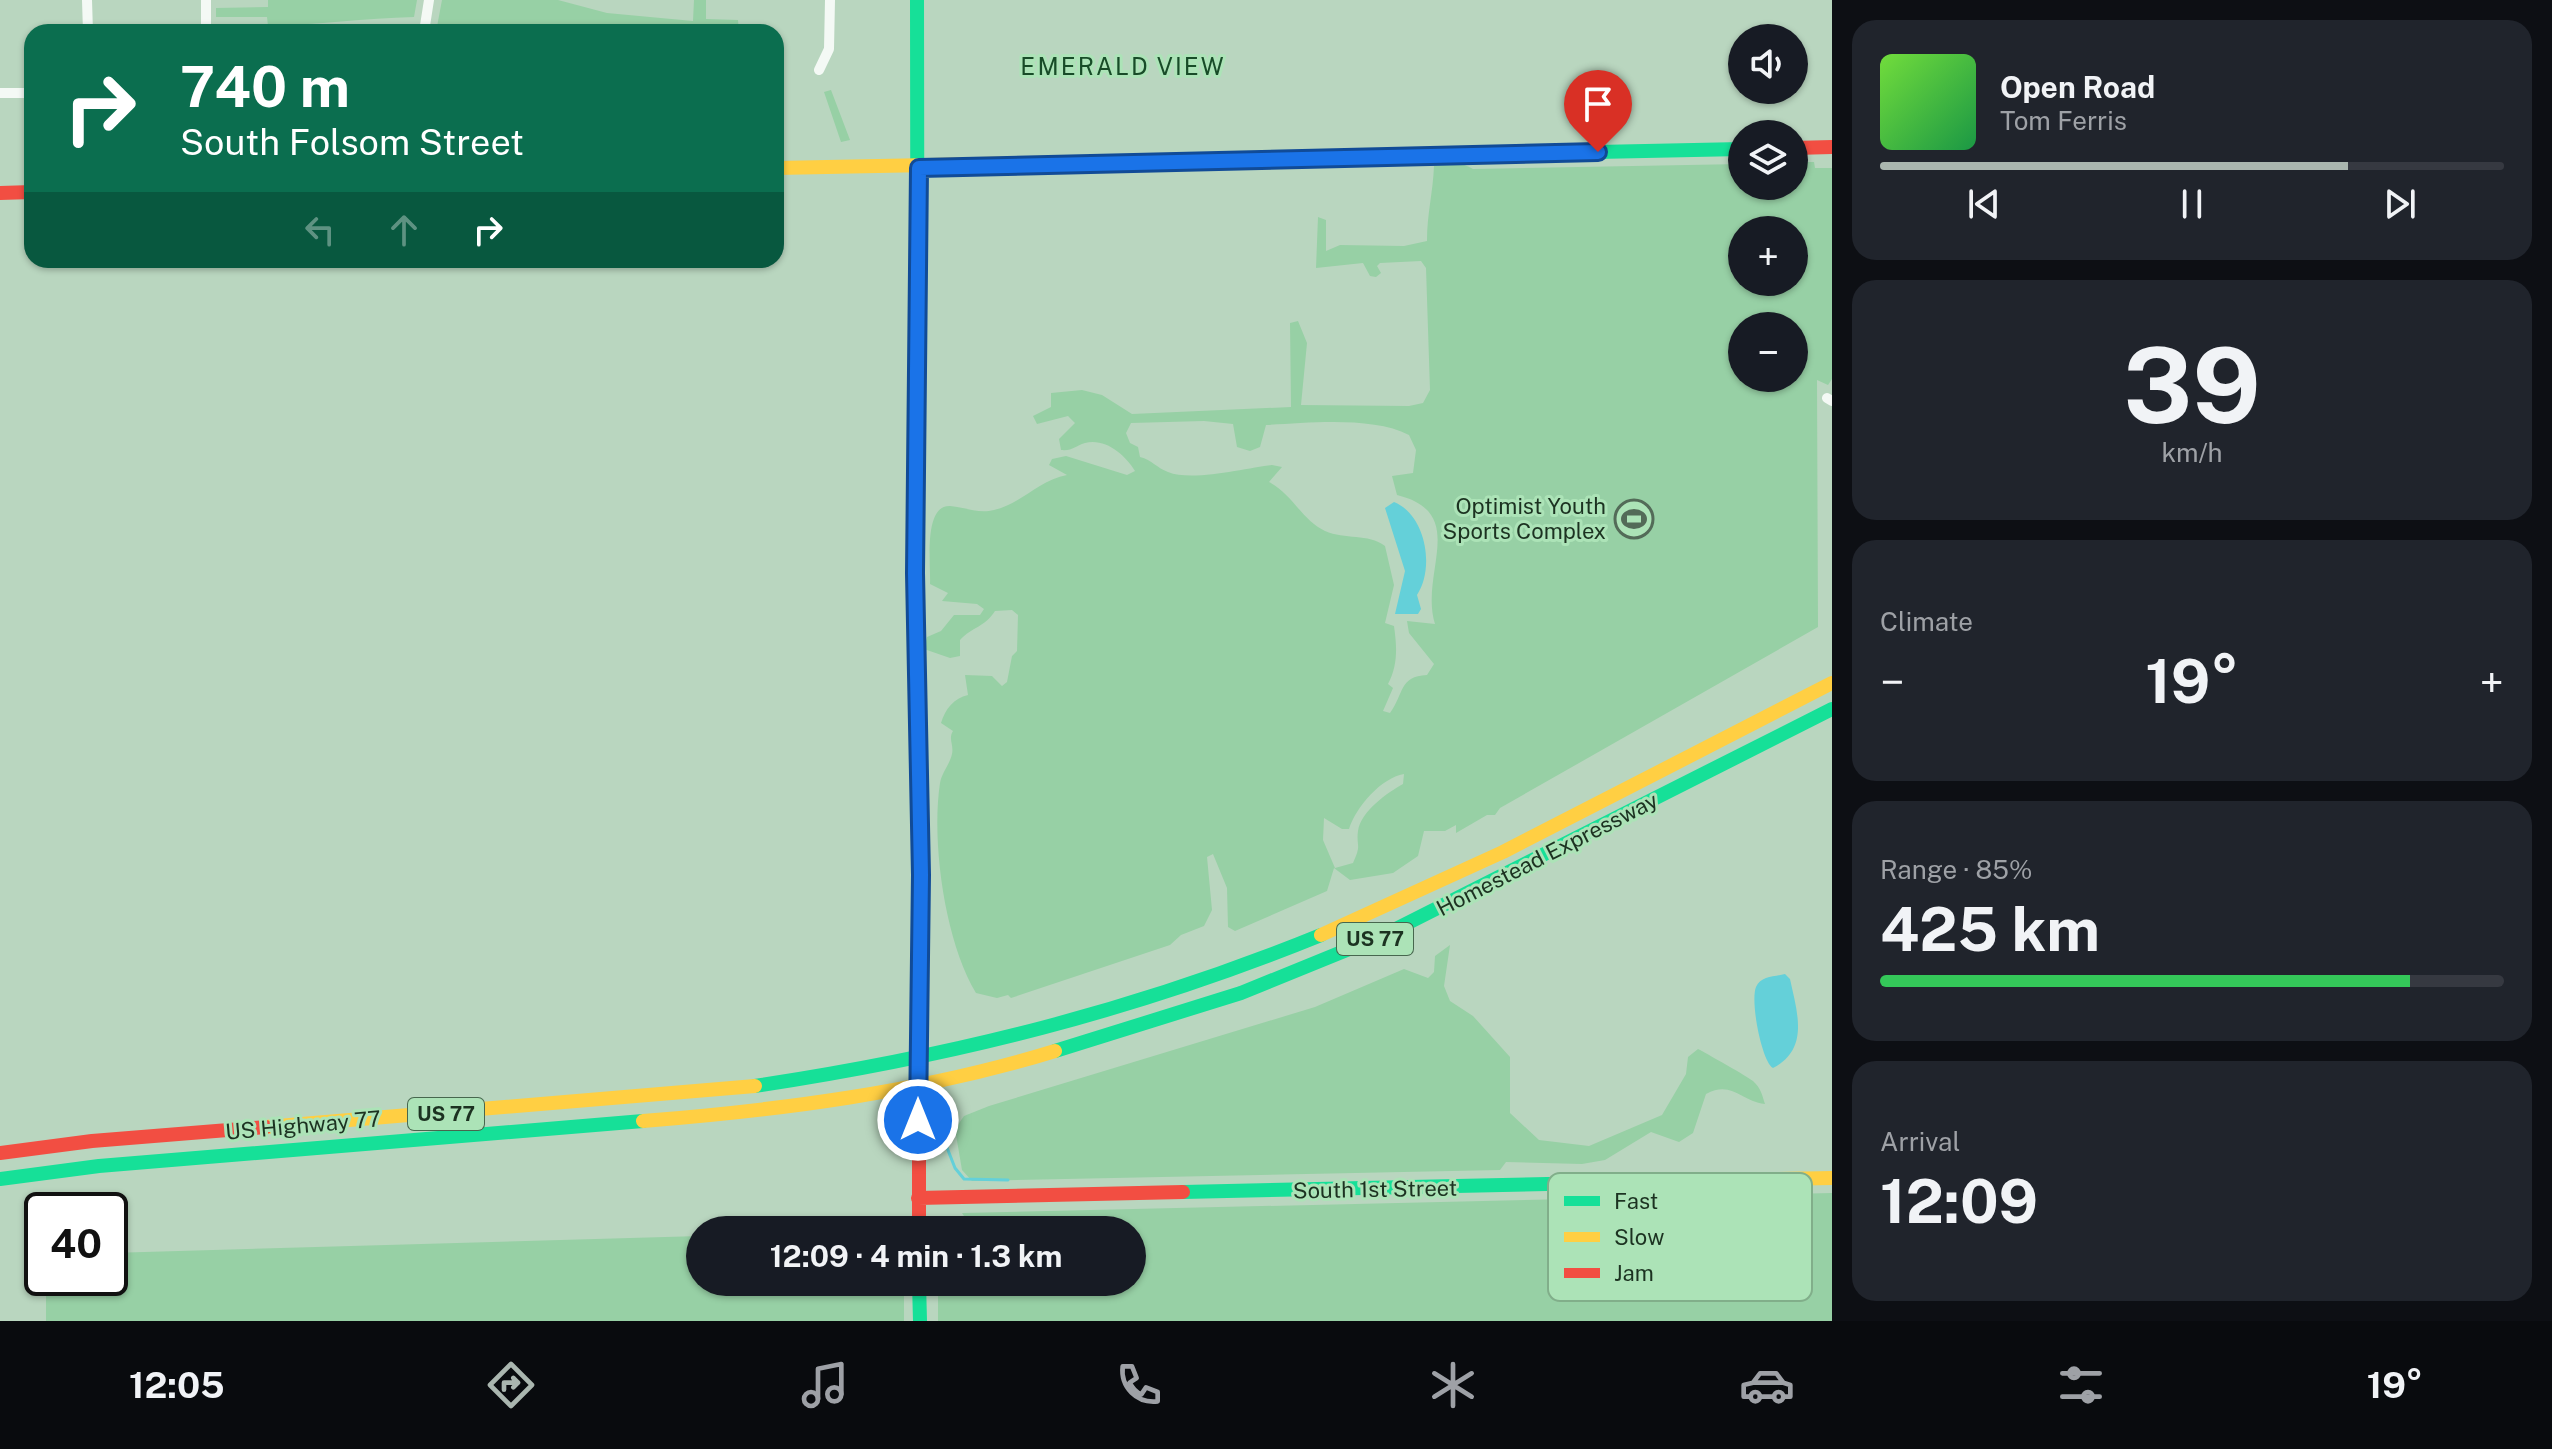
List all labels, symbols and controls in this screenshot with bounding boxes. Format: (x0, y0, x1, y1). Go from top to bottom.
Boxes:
map controls (1728, 24, 1808, 392)
button: sound (1728, 24, 1808, 104)
district label: EMERALD VIEW (1020, 52, 1226, 80)
text: 740 m (180, 54, 350, 120)
icon: right (48, 56, 152, 160)
text: Open Road (2000, 69, 2155, 105)
pin (1564, 70, 1632, 152)
icon: arrive (1576, 82, 1620, 126)
text: Tom Ferris (2000, 105, 2127, 136)
button: layers (1728, 120, 1808, 200)
text: South Folsom Street (180, 121, 524, 163)
icon: previous (1962, 182, 2006, 226)
icon: pause (2170, 182, 2214, 226)
icon: next (2378, 182, 2422, 226)
icon: left (298, 208, 342, 252)
icon: ahead (382, 208, 426, 252)
icon: right (466, 208, 510, 252)
button: + (1728, 216, 1808, 296)
button: − (1728, 312, 1808, 392)
text: 39 (2123, 324, 2261, 446)
text: km/h (2161, 437, 2223, 468)
place label: Optimist Youth Sports Complex (1443, 493, 1606, 544)
sports icon: Optimist Youth Sports Complex (1613, 498, 1655, 540)
text: Climate (1880, 606, 1973, 637)
text: 19° (2145, 646, 2239, 717)
text: − (1880, 656, 1904, 708)
text: + (2480, 656, 2504, 708)
street label: Homestead Expressway (1432, 787, 1662, 921)
text: Range · 85% (1880, 854, 2032, 885)
text: 425 km (1880, 894, 2100, 965)
road number: US 77 (1337, 923, 1413, 955)
position arrow (876, 1078, 960, 1162)
road number: US 77 (408, 1098, 484, 1130)
street label: US Highway 77 (224, 1105, 382, 1145)
text: Arrival (1880, 1126, 1960, 1157)
text: 12:09 (1880, 1166, 2038, 1237)
legend (1548, 1173, 1812, 1301)
street label: South 1st Street (1293, 1175, 1457, 1203)
text: Fast (1614, 1188, 1658, 1214)
speed limit sign: 40 (24, 1192, 128, 1296)
text: Slow (1614, 1224, 1664, 1250)
text: 12:09 · 4 min · 1.3 km (770, 1238, 1062, 1274)
text: Jam (1614, 1260, 1654, 1286)
icon: directions (483, 1357, 539, 1413)
icon: music (797, 1357, 853, 1413)
icon: phone (1111, 1357, 1167, 1413)
icon: climate (1425, 1357, 1481, 1413)
icon: car (1739, 1357, 1795, 1413)
icon: filters (2053, 1357, 2109, 1413)
text: 12:05 (129, 1364, 225, 1406)
text: 19° (2367, 1364, 2423, 1406)

